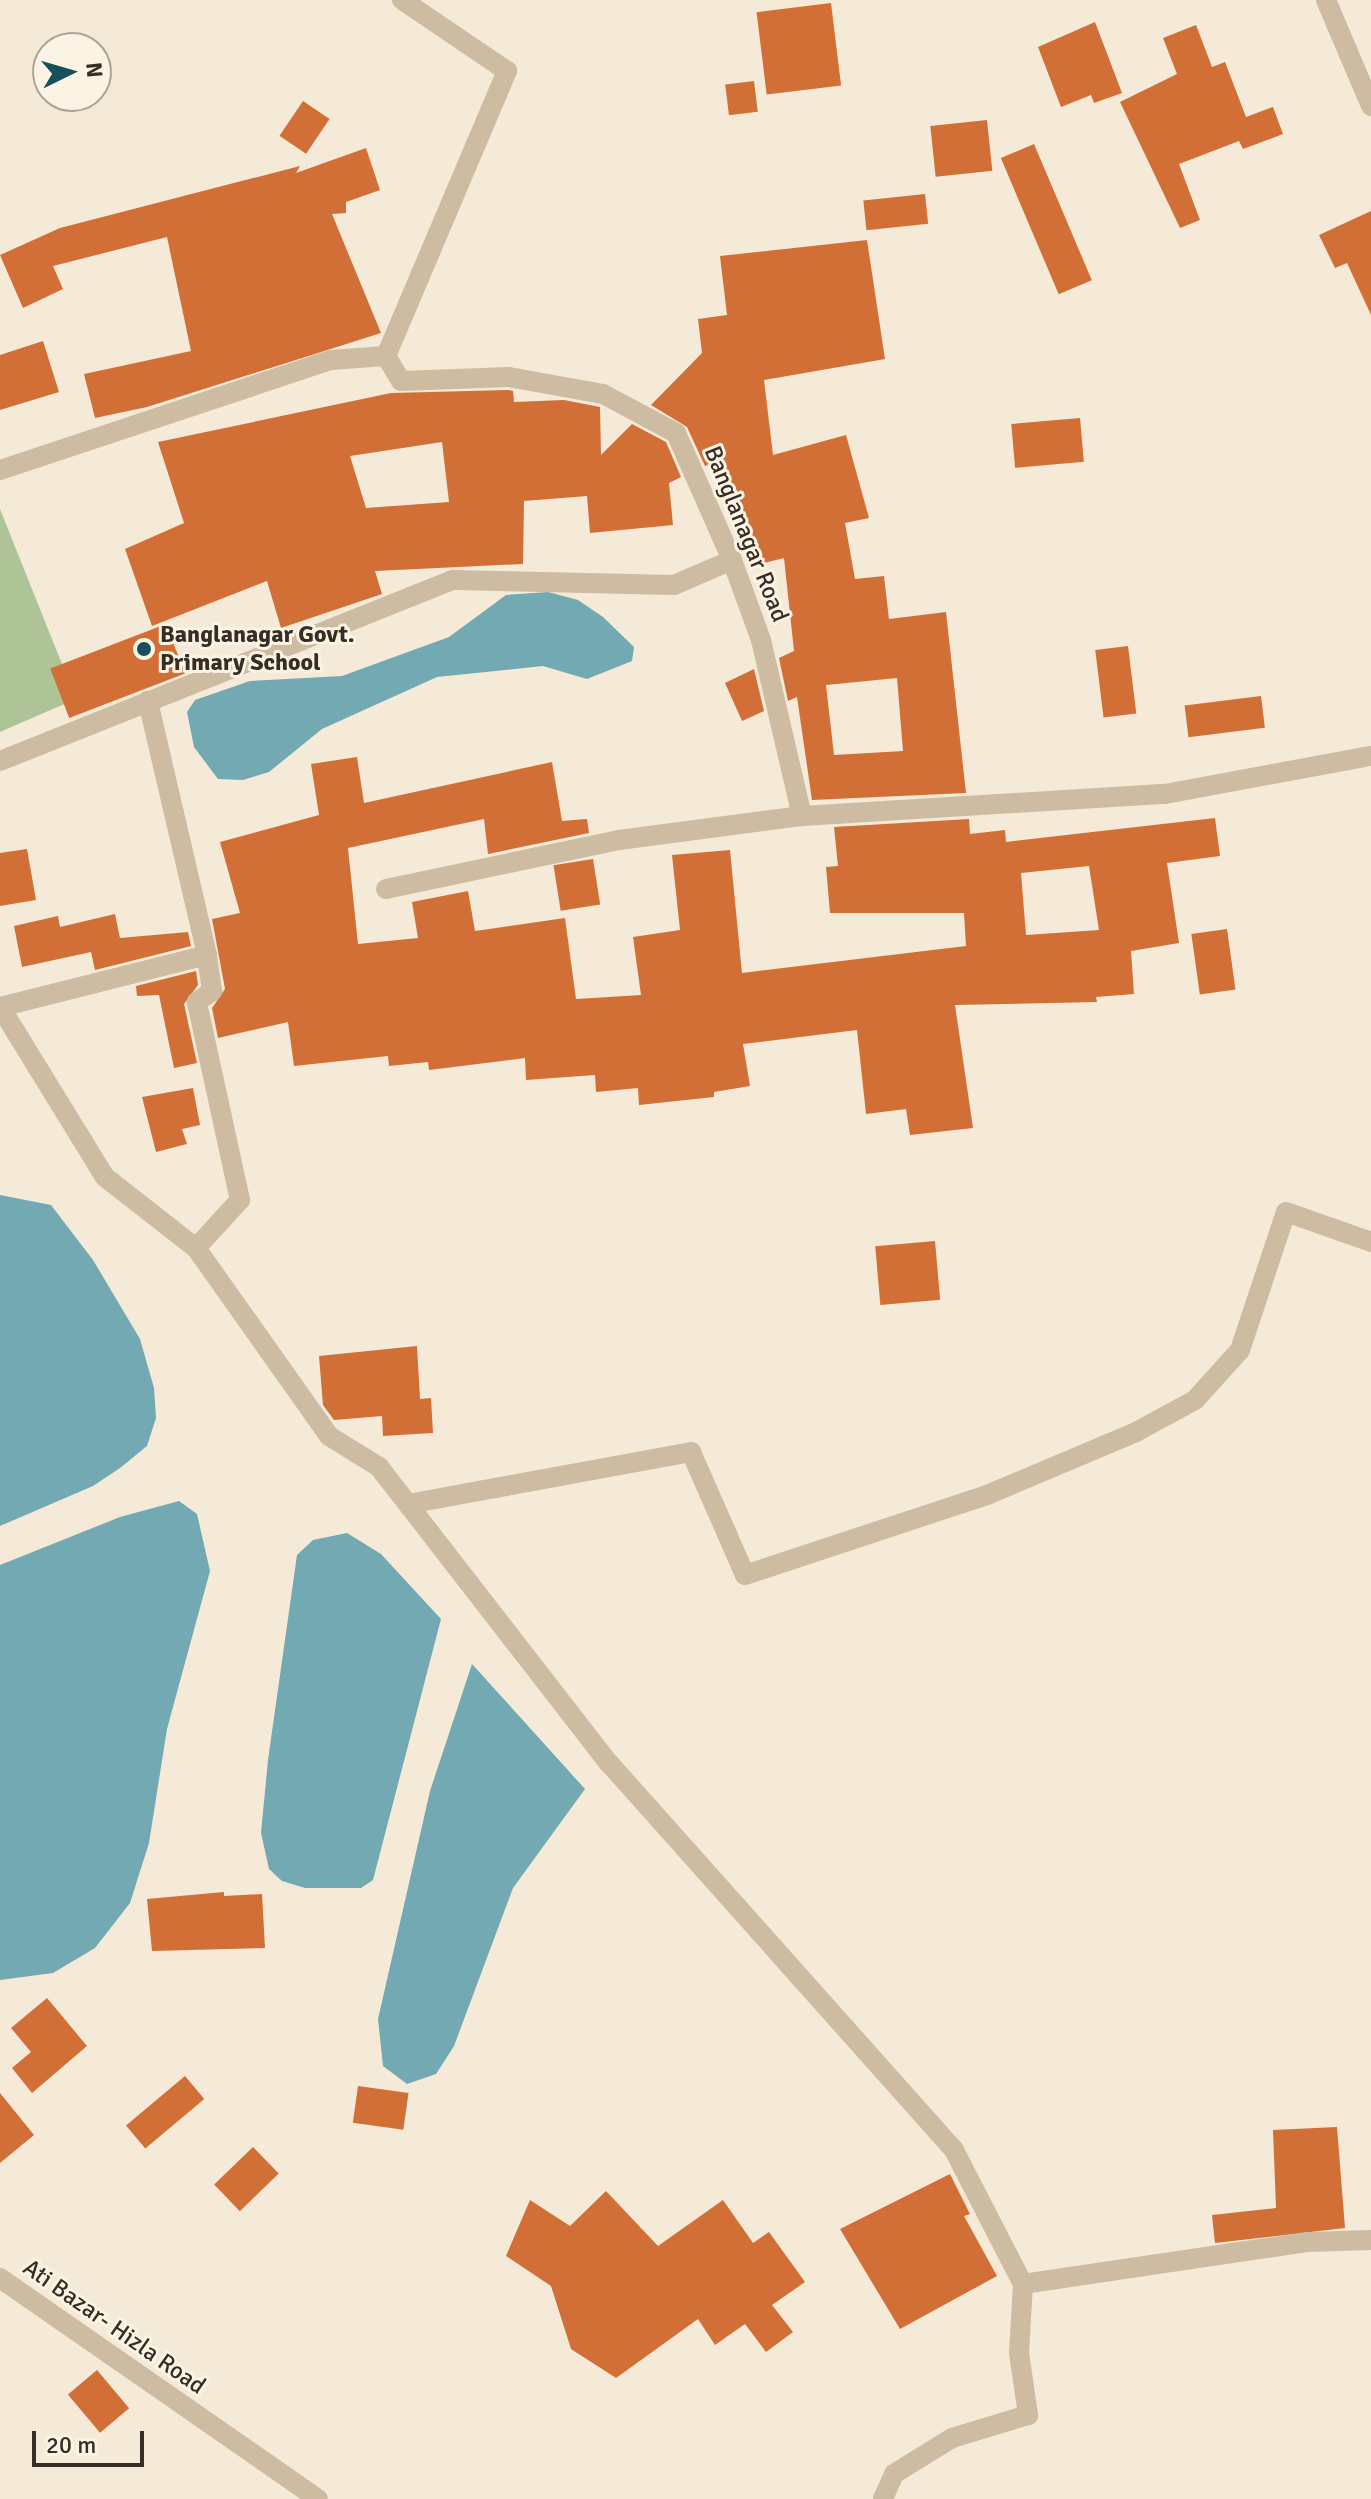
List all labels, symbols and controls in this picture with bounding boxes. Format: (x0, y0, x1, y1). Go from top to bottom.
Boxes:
north arrow (32, 32, 112, 112)
text: N (80, 61, 109, 79)
street label: Banglanagar Road (698, 442, 794, 626)
place label: Banglanagar Govt. Primary School (160, 621, 355, 677)
marker: Banglanagar Govt. Primary School (135, 640, 153, 658)
street label: Ati Bazar- Hizla Road (17, 2253, 211, 2401)
scale bar (36, 2415, 148, 2465)
text: 20 m (46, 2430, 96, 2460)

